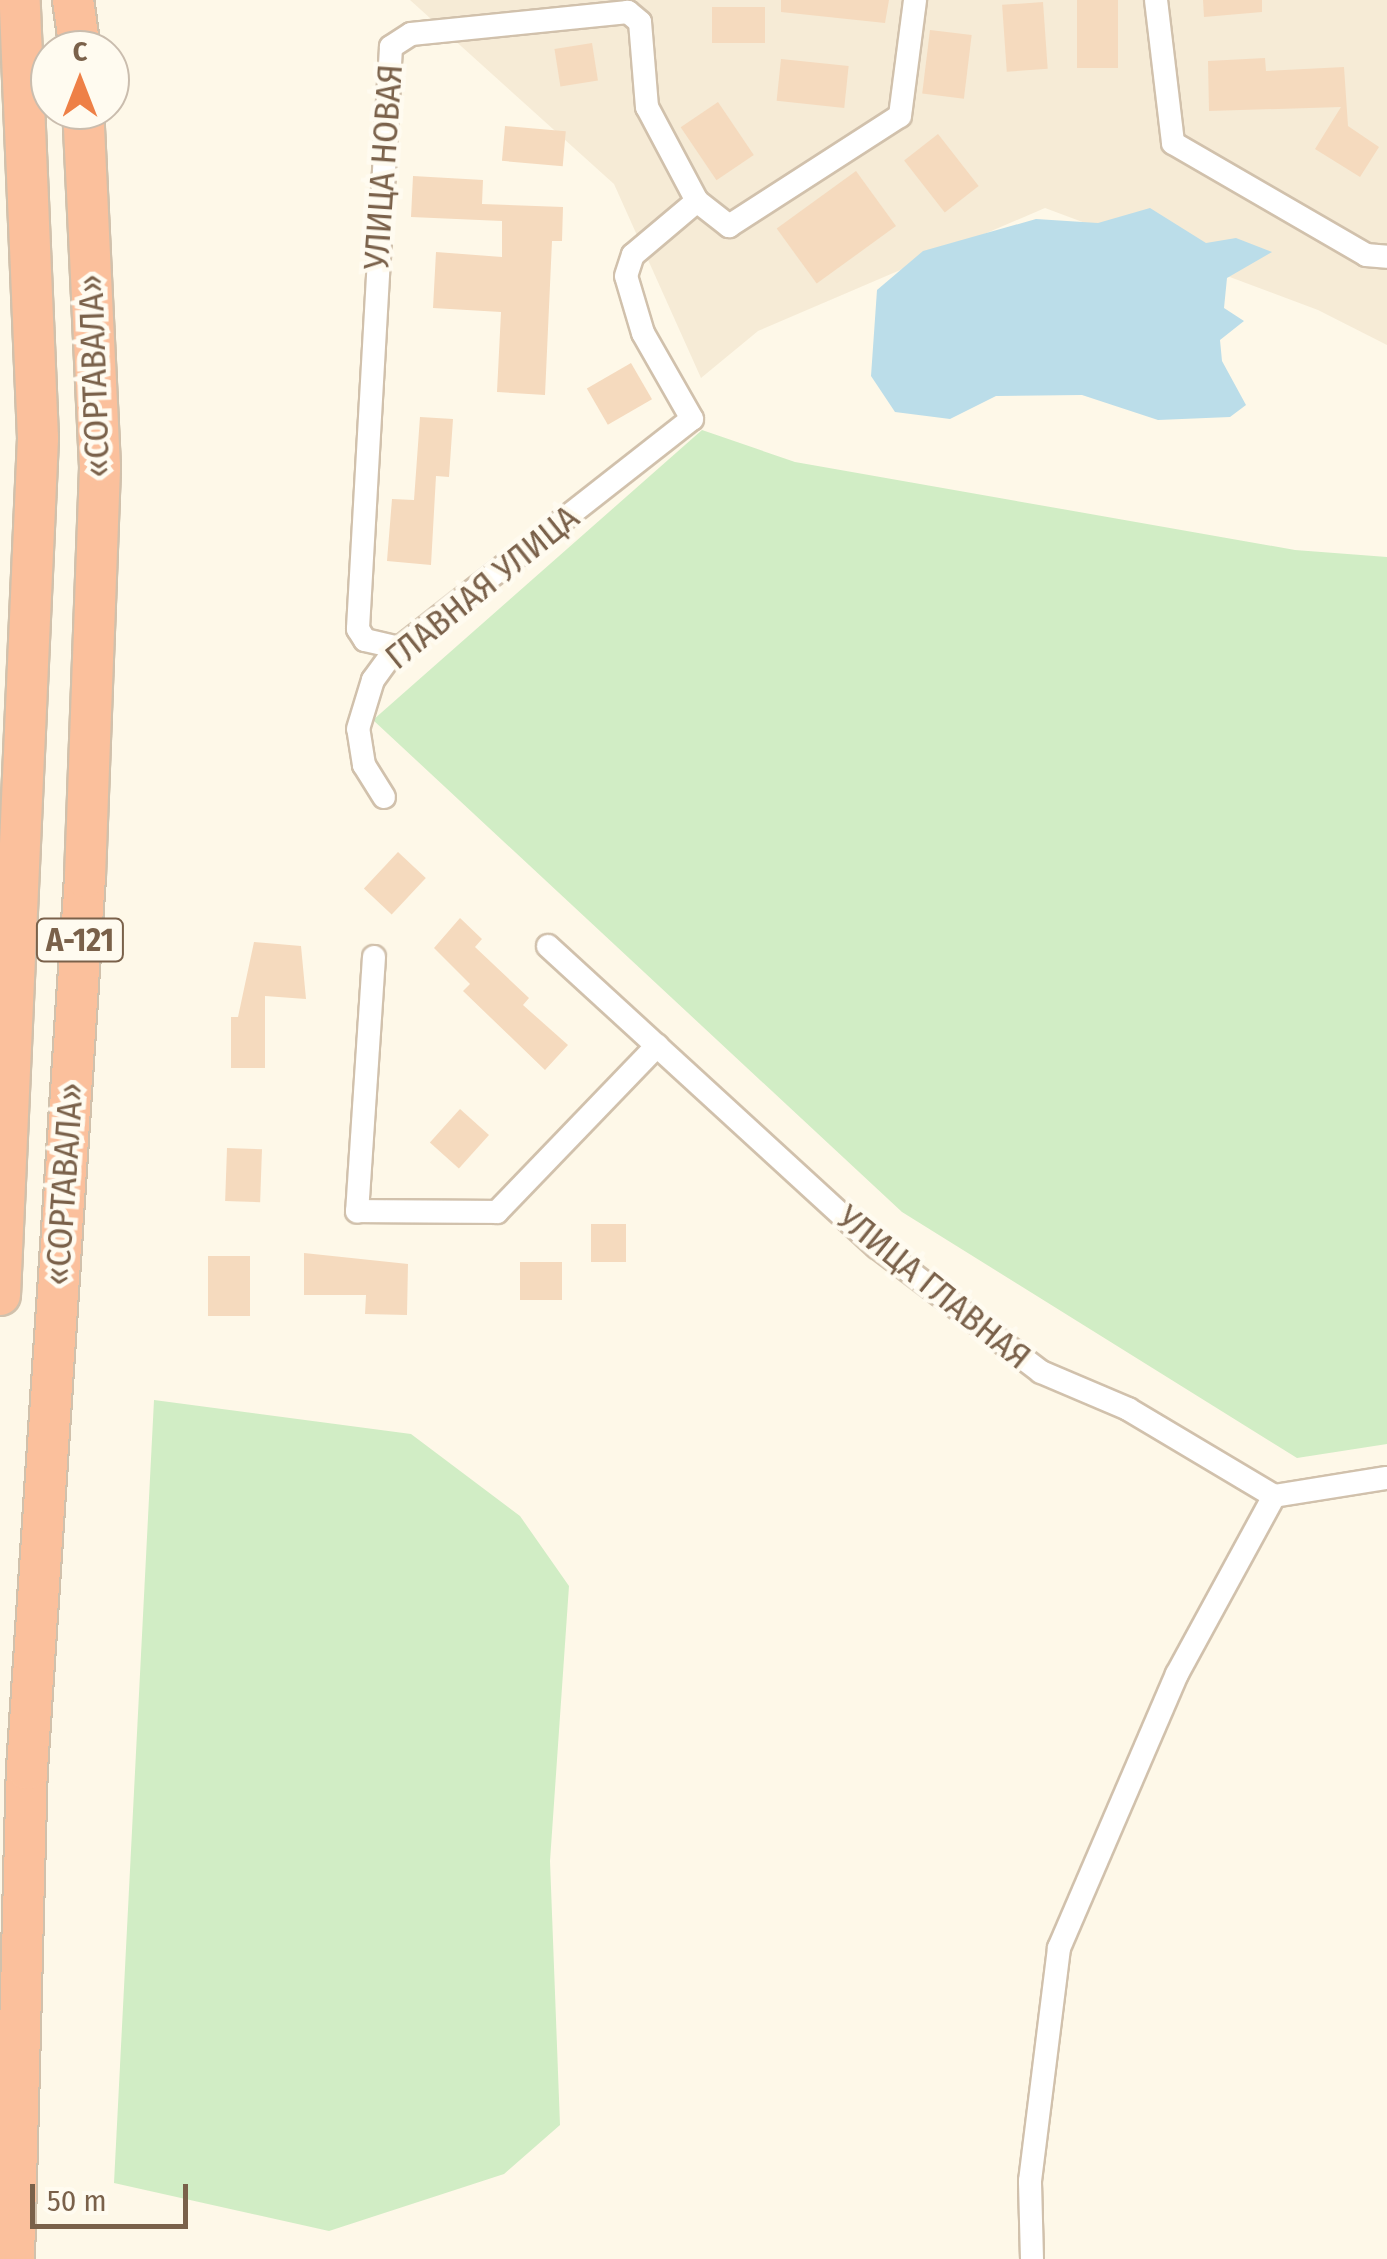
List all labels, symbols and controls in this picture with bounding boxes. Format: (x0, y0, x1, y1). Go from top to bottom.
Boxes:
north arrow (30, 30, 130, 130)
text: С (73, 35, 87, 68)
street label: УЛИЦА НОВАЯ (355, 63, 411, 271)
street label: «СОРТАВАЛА» (69, 274, 119, 478)
street label: ГЛАВНАЯ УЛИЦА (377, 496, 587, 678)
road number: А-121 (35, 913, 125, 967)
street label: «СОРТАВАЛА» (36, 1081, 92, 1287)
street label: УЛИЦА ГЛАВНАЯ (829, 1196, 1039, 1378)
scale bar (35, 2164, 192, 2226)
text: 50 m (47, 2183, 107, 2219)

